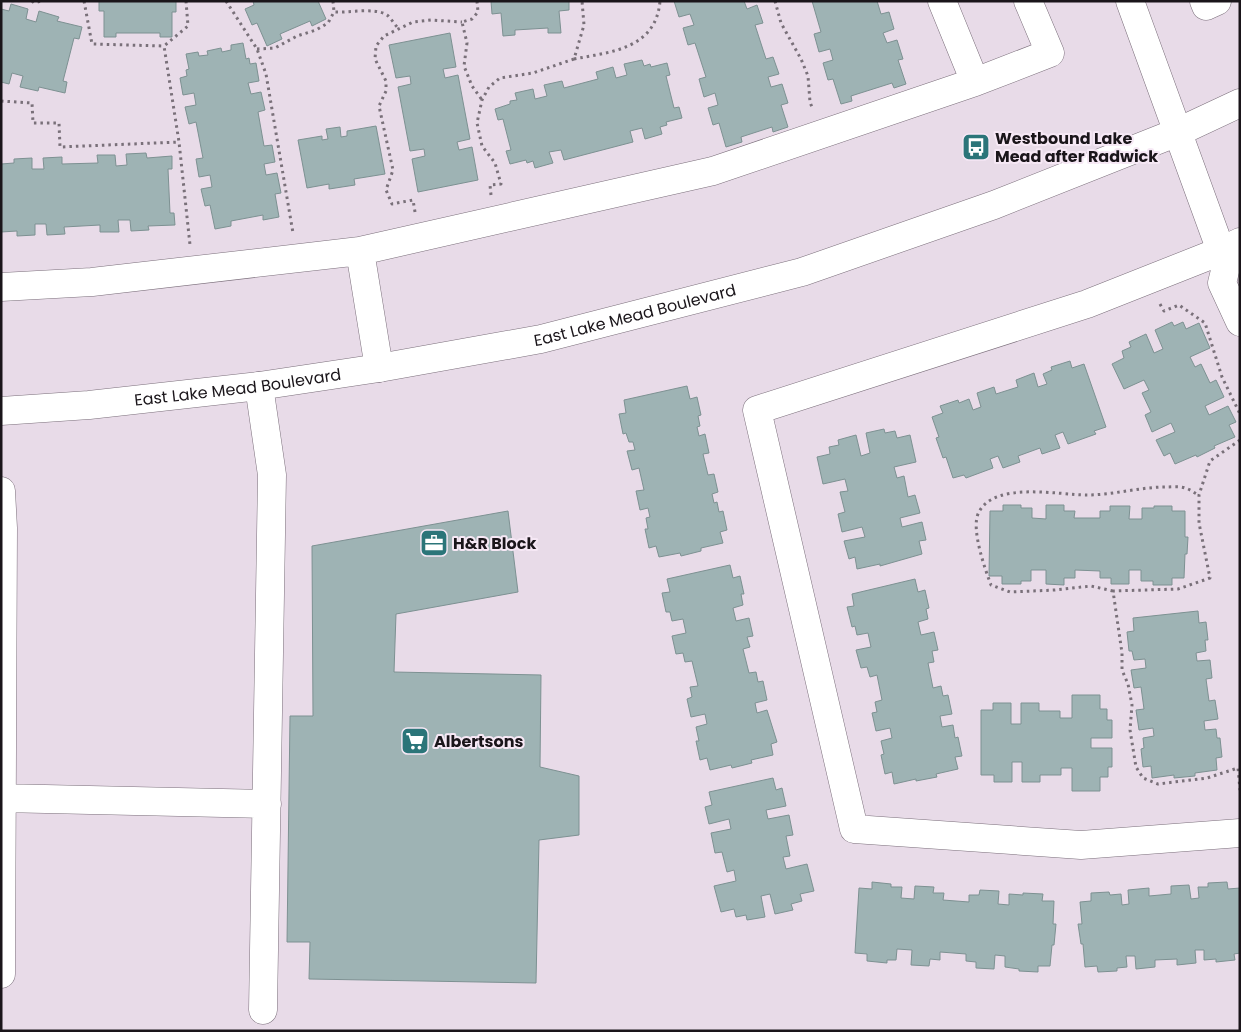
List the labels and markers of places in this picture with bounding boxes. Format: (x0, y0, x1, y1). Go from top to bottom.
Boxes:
place label: Westbound Lake Mead after Radwick (995, 127, 1158, 168)
bus stop icon: Westbound Lake Mead after Radwick (961, 132, 991, 162)
office icon: H&R Block (419, 528, 449, 558)
place label: H&R Block (453, 532, 536, 555)
supermarket icon: Albertsons (400, 726, 430, 756)
place label: Albertsons (434, 730, 523, 753)

